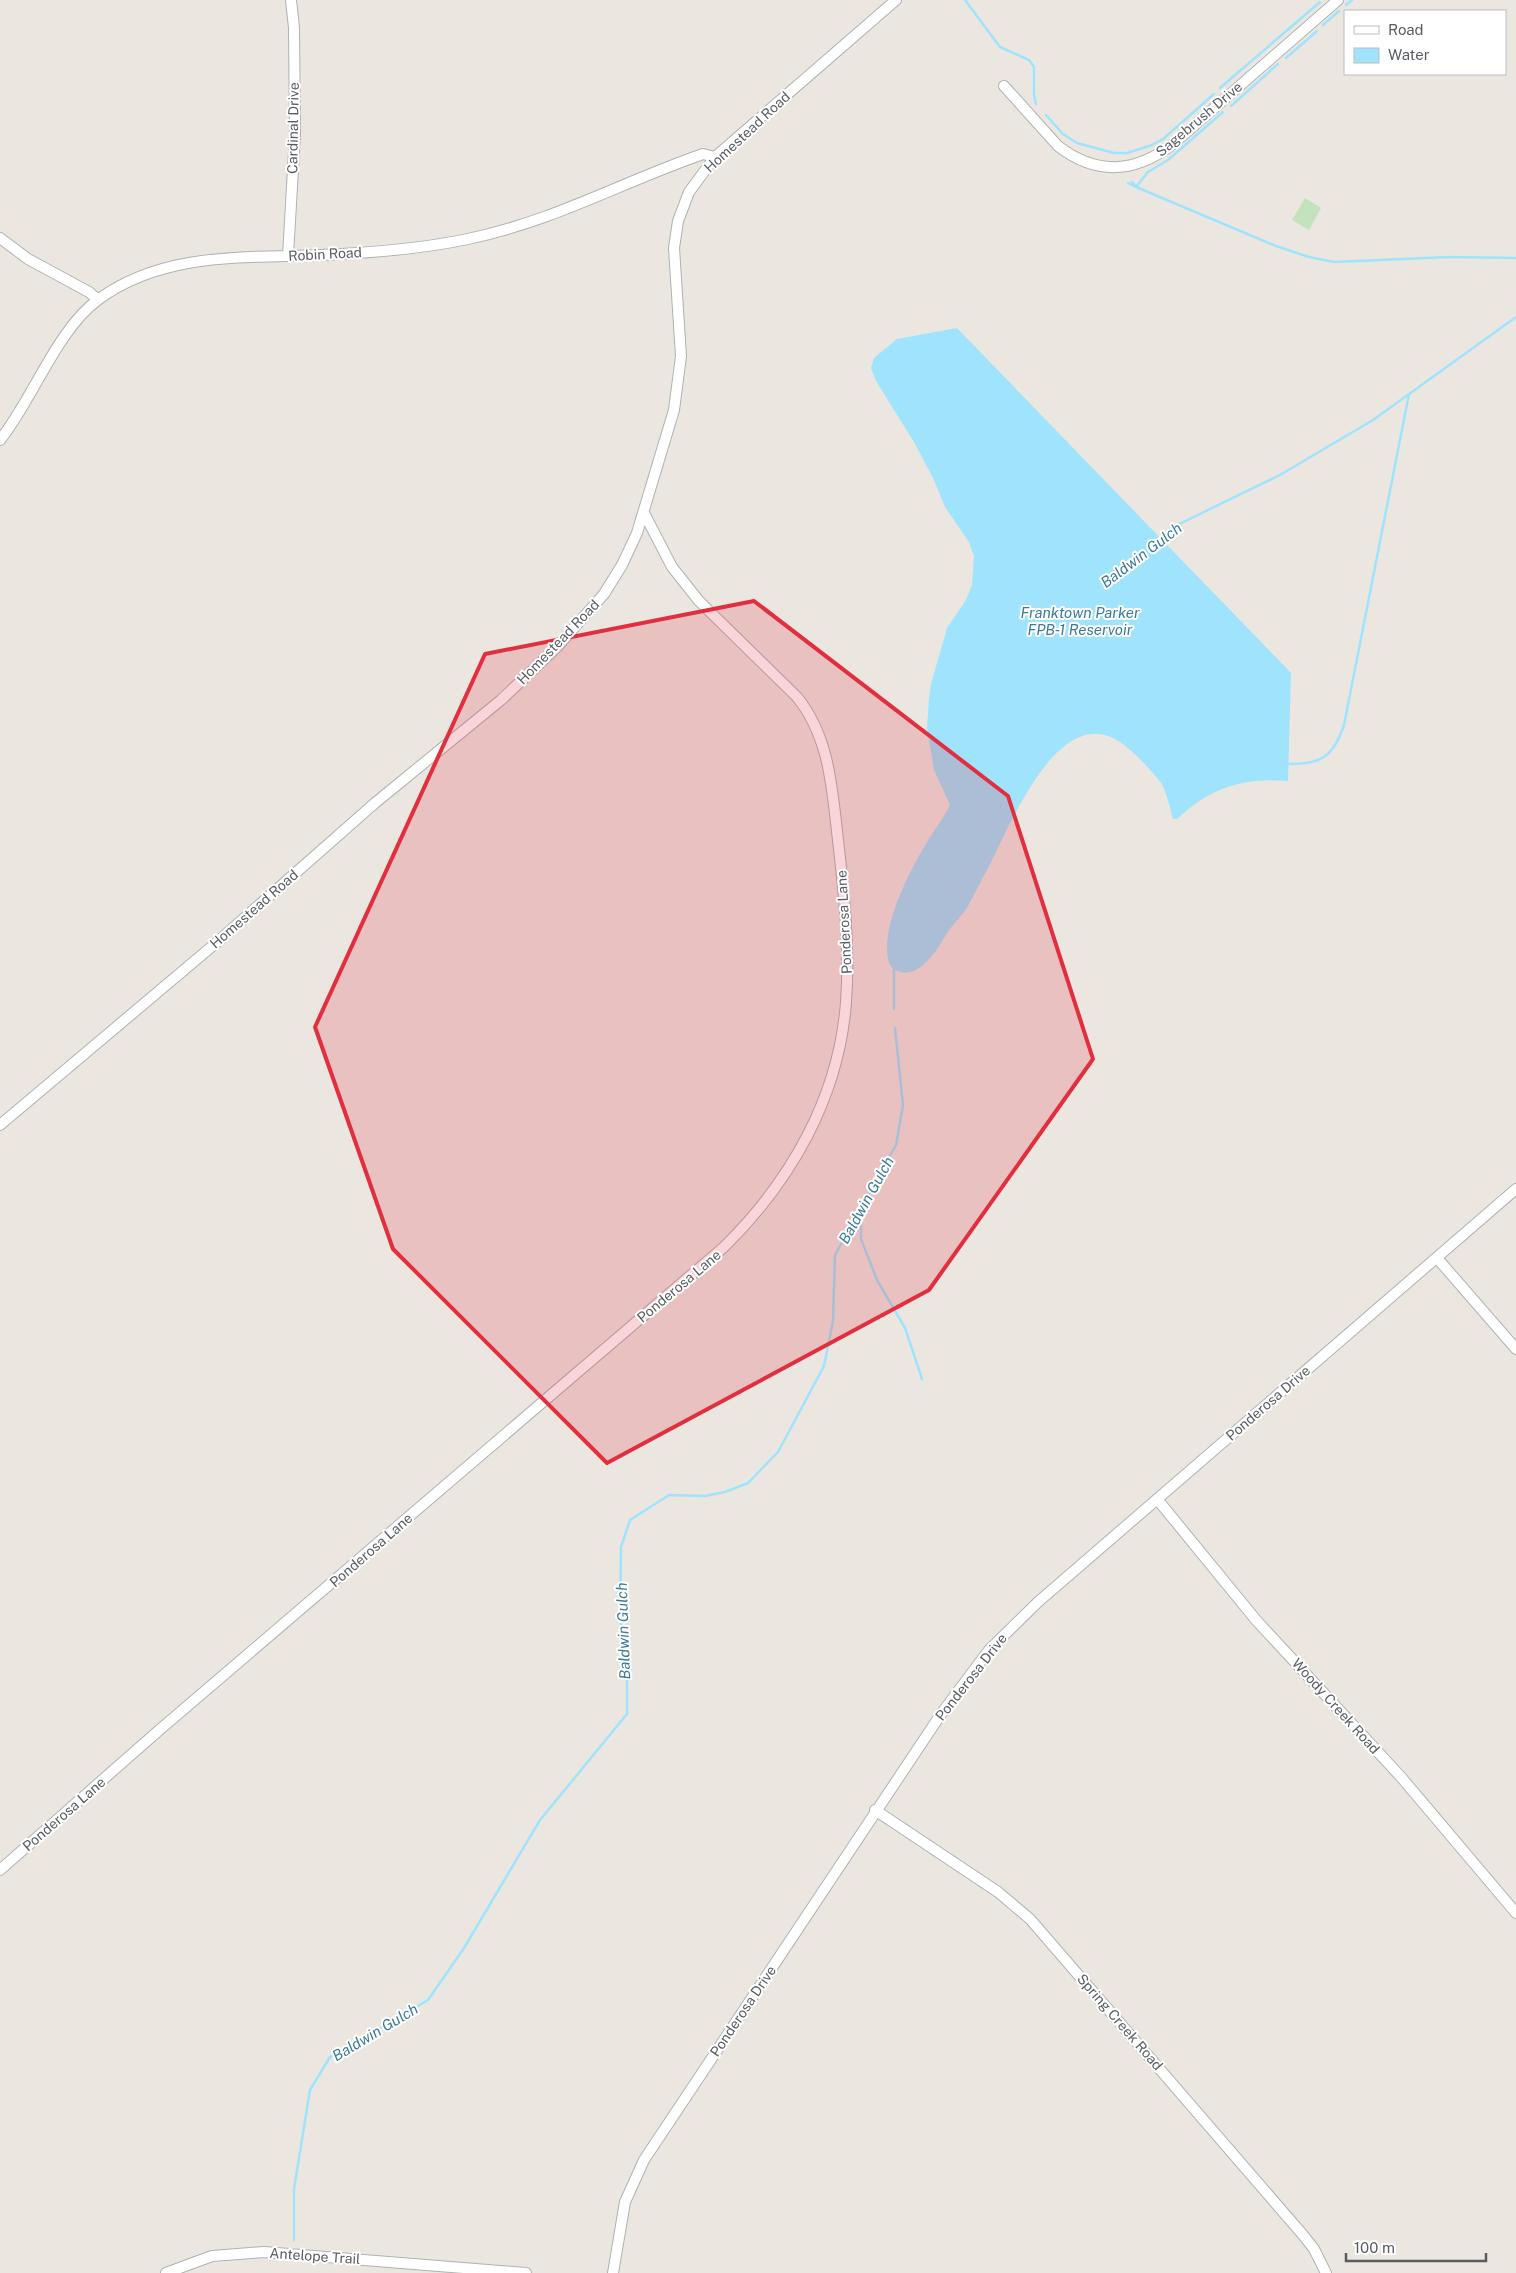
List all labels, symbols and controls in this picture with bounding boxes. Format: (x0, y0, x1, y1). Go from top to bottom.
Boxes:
legend (1344, 10, 1506, 75)
text: Road (1388, 21, 1424, 38)
text: Water (1388, 46, 1430, 63)
street label: Sagebrush Drive (1153, 78, 1245, 160)
street label: Cardinal Drive (284, 82, 302, 174)
street label: Homestead Road (701, 88, 793, 176)
street label: Robin Road (288, 244, 362, 264)
water label: Baldwin Gulch (1097, 519, 1185, 591)
street label: Homestead Road (514, 596, 602, 688)
water label: Franktown Parker FPB-1 Reservoir (1020, 604, 1140, 638)
street label: Homestead Road (207, 866, 301, 952)
street label: Ponderosa Lane (833, 870, 855, 974)
water label: Baldwin Gulch (835, 1154, 897, 1246)
street label: Ponderosa Lane (634, 1246, 724, 1326)
street label: Ponderosa Drive (1223, 1362, 1313, 1444)
street label: Ponderosa Lane (326, 1510, 416, 1590)
water label: Baldwin Gulch (613, 1582, 633, 1680)
street label: Ponderosa Drive (932, 1630, 1010, 1724)
street label: Woody Creek Road (1289, 1655, 1383, 1757)
street label: Ponderosa Lane (19, 1774, 109, 1854)
street label: Ponderosa Drive (707, 1963, 779, 2059)
street label: Spring Creek Road (1074, 1971, 1166, 2073)
water label: Baldwin Gulch (329, 2000, 421, 2064)
scale bar (1346, 2230, 1486, 2262)
text: 100 m (1354, 2239, 1395, 2256)
street label: Antelope Trail (269, 2245, 361, 2267)

